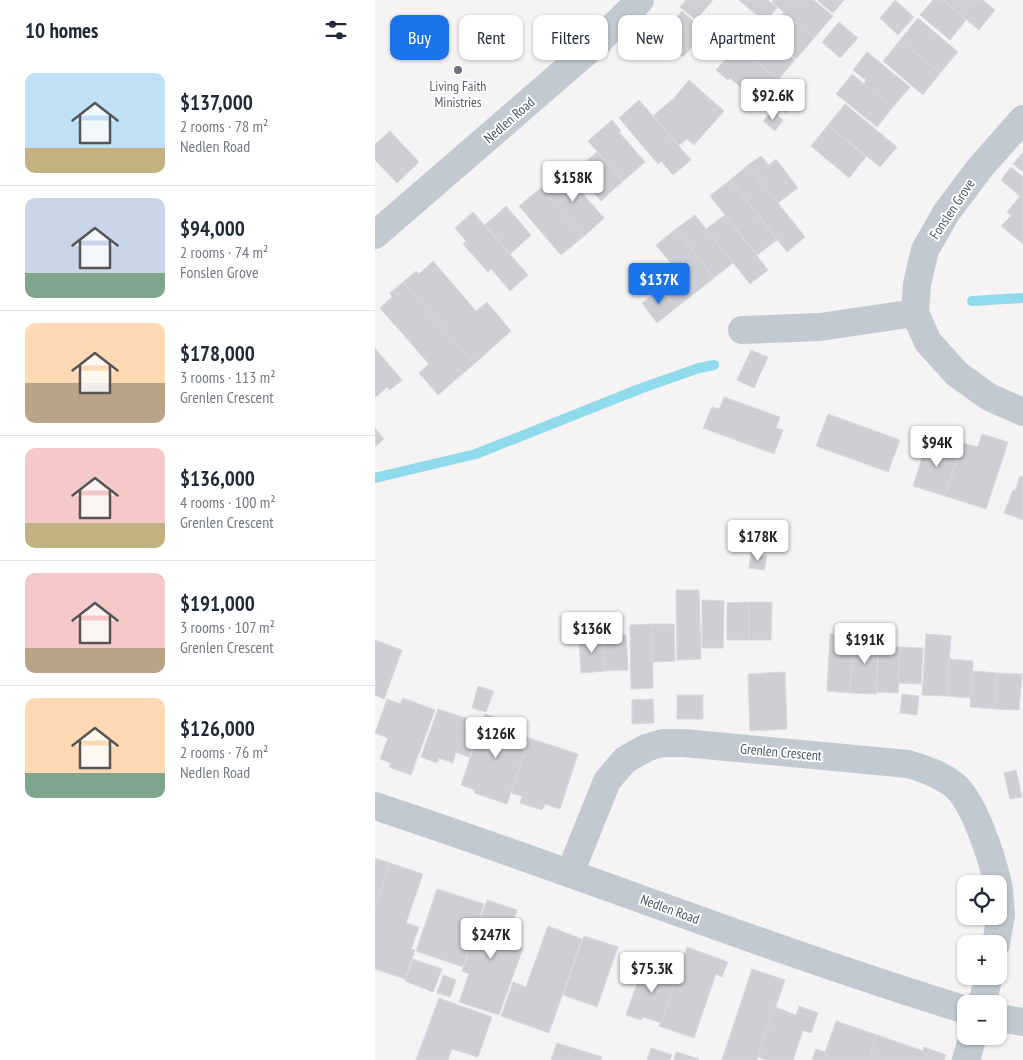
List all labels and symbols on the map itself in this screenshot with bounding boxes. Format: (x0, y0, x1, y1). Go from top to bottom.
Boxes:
marker: Living Faith Ministries (452, 64, 464, 76)
place label: Living Faith Ministries (430, 77, 486, 111)
pin: $92.6K (732, 78, 814, 121)
street label: Nedlen Road (480, 93, 538, 147)
pin: $158K (538, 160, 608, 203)
street label: Fonslen Grove (925, 175, 979, 243)
pin: $137K (624, 262, 694, 305)
pin: $94K (907, 426, 967, 468)
pin: $178K (723, 520, 793, 562)
pin: $136K (557, 612, 627, 654)
pin: $191K (830, 622, 900, 665)
pin: $126K (461, 716, 531, 759)
street label: Grenlen Crescent (739, 739, 823, 765)
street label: Nedlen Road (638, 890, 702, 928)
pin: $247K (456, 918, 526, 960)
pin: $75.3K (611, 952, 693, 994)

